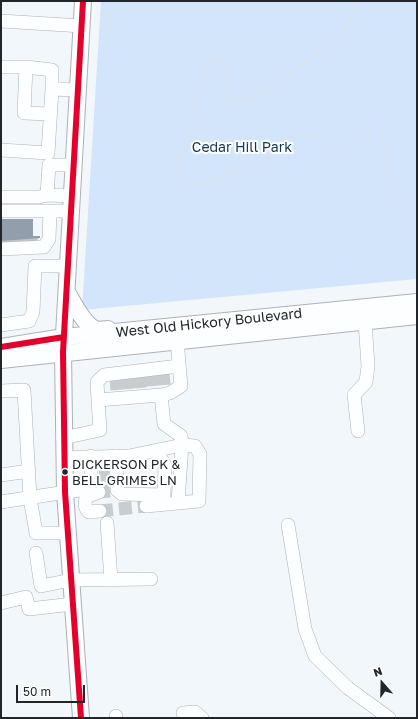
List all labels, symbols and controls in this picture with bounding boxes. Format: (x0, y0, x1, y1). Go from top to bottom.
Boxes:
park label: Cedar Hill Park (192, 140, 292, 156)
street label: West Old Hickory Boulevard (115, 305, 303, 341)
place label: DICKERSON PK & BELL GRIMES LN (72, 457, 180, 488)
marker: DICKERSON PK & BELL GRIMES LN (60, 467, 70, 477)
north arrow (362, 663, 402, 703)
text: N (372, 664, 384, 679)
scale bar (18, 677, 87, 703)
text: 50 m (23, 684, 51, 699)

